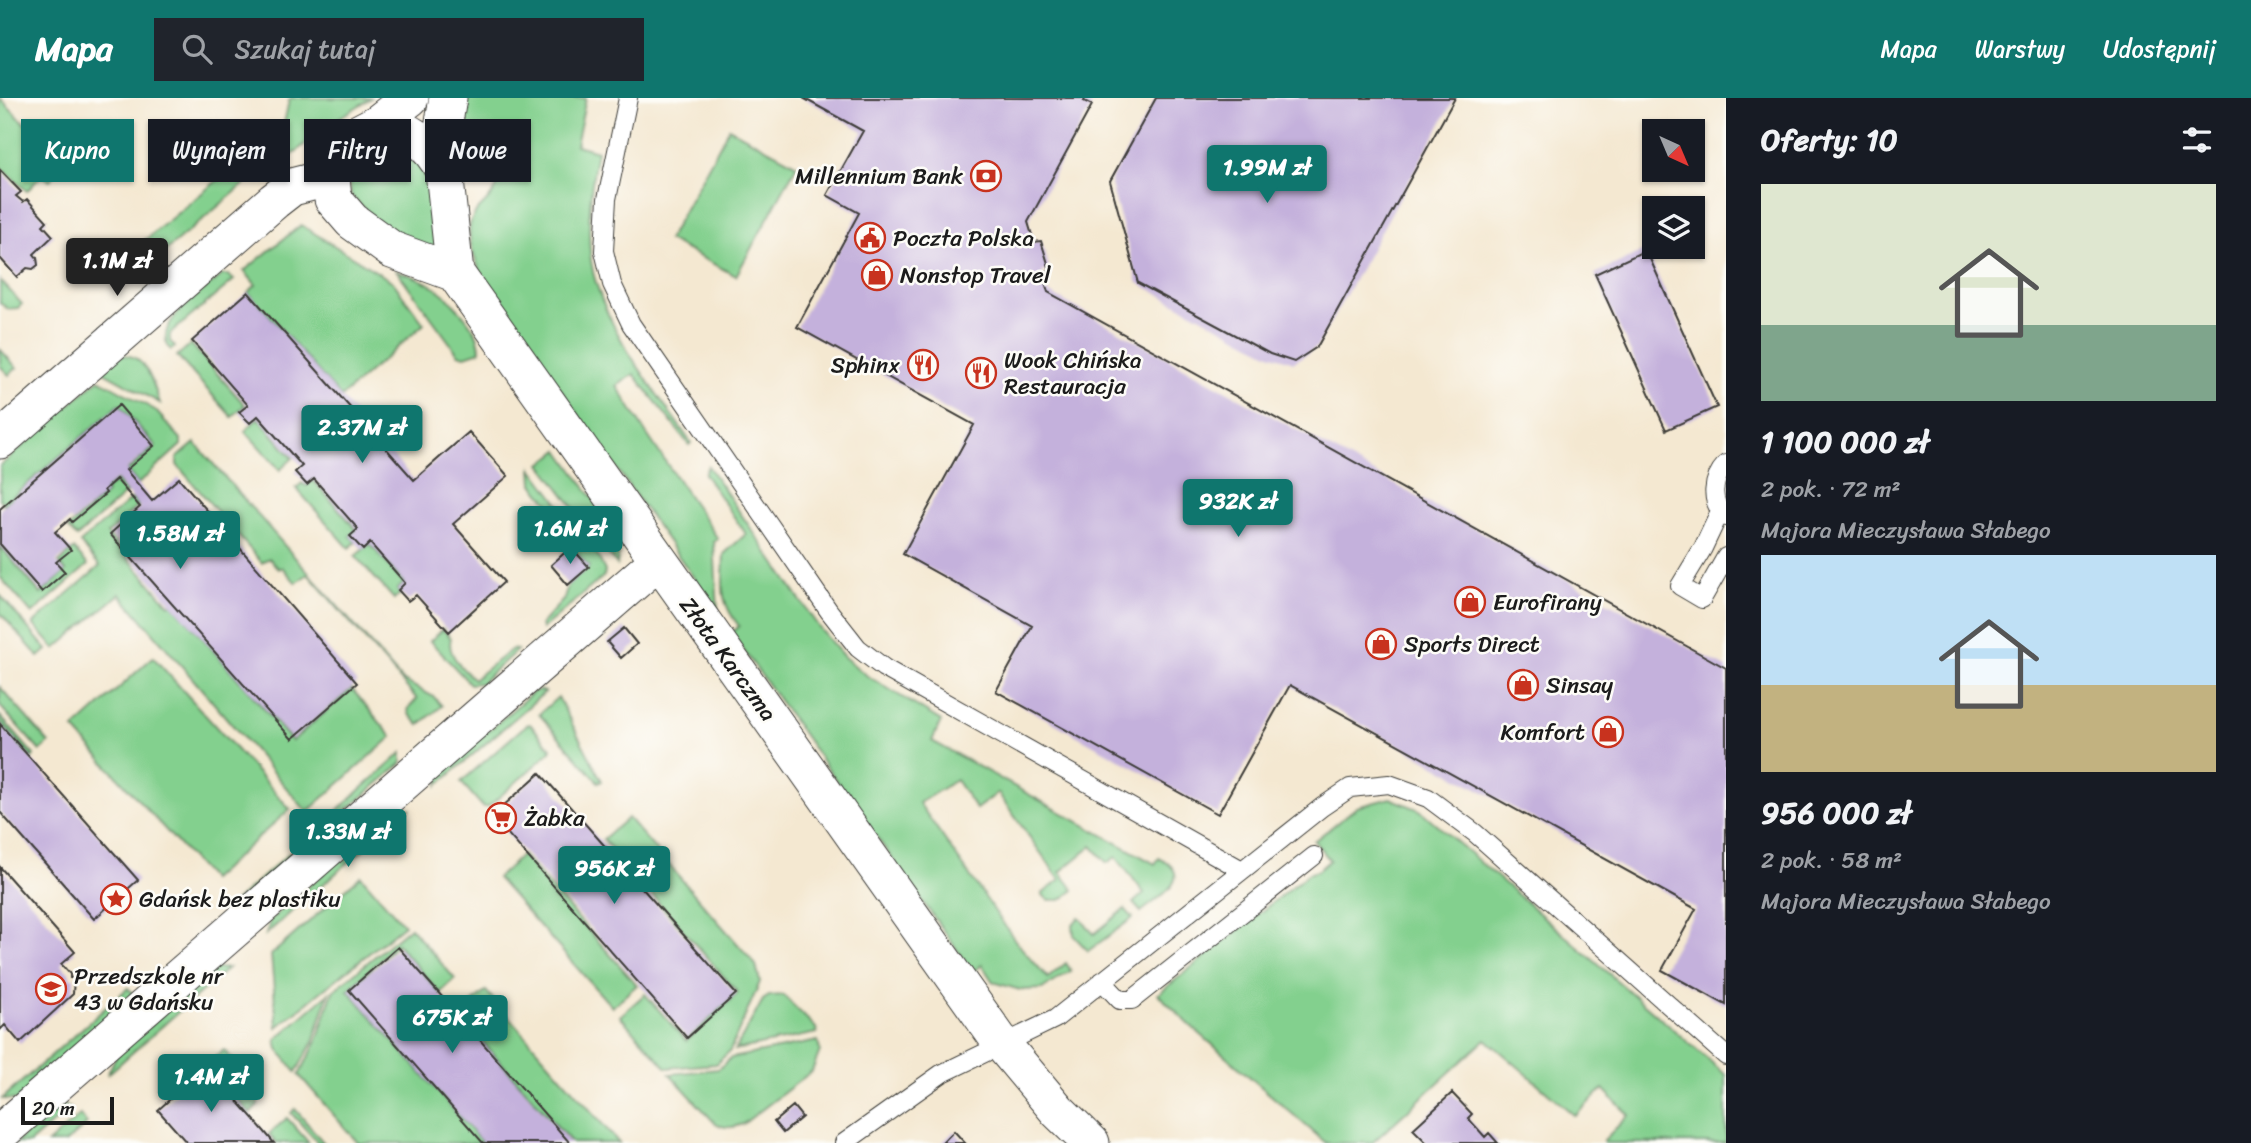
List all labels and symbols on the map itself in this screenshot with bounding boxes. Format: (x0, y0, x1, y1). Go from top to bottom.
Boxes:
north arrow (1642, 119, 1704, 182)
pin: 1.99M zł (1195, 146, 1339, 205)
place label: Millennium Bank (795, 156, 964, 197)
bank icon: Millennium Bank (969, 159, 1003, 193)
place label: Poczta Polska (893, 218, 1034, 259)
public building icon: Poczta Polska (853, 221, 887, 255)
pin: 1.1M zł (52, 238, 182, 298)
place label: Nonstop Travel (900, 255, 1051, 296)
shop icon: Nonstop Travel (860, 258, 894, 292)
place label: Wook Chińska Restauracja (1004, 340, 1142, 407)
place label: Sphinx (831, 345, 900, 386)
restaurant icon: Sphinx (906, 348, 940, 382)
restaurant icon: Wook Chińska Restauracja (964, 356, 998, 390)
pin: 2.37M zł (290, 406, 434, 465)
pin: 932K zł (1173, 480, 1303, 539)
pin: 1.6M zł (505, 506, 635, 566)
pin: 1.58M zł (108, 512, 252, 571)
place label: Eurofirany (1493, 582, 1602, 623)
shop icon: Eurofirany (1453, 585, 1487, 619)
street label: Złota Karczma (668, 587, 788, 731)
place label: Sports Direct (1404, 624, 1540, 665)
shop icon: Sports Direct (1364, 627, 1398, 661)
place label: Sinsay (1546, 665, 1613, 706)
shop icon: Sinsay (1506, 668, 1540, 702)
place label: Komfort (1501, 712, 1585, 753)
shop icon: Komfort (1591, 715, 1625, 749)
place label: Żabka (524, 798, 585, 839)
supermarket icon: Żabka (484, 801, 518, 835)
pin: 1.33M zł (276, 810, 420, 869)
pin: 956K zł (549, 846, 679, 906)
place label: Gdańsk bez plastiku (139, 879, 341, 920)
place icon: Gdańsk bez plastiku (99, 882, 133, 916)
place label: Przedszkole nr 43 w Gdańsku (74, 956, 225, 1023)
school or university icon: Przedszkole nr 43 w Gdańsku (34, 972, 68, 1006)
pin: 675K zł (387, 996, 517, 1055)
pin: 1.4M zł (146, 1054, 276, 1114)
scale bar (21, 1094, 114, 1126)

